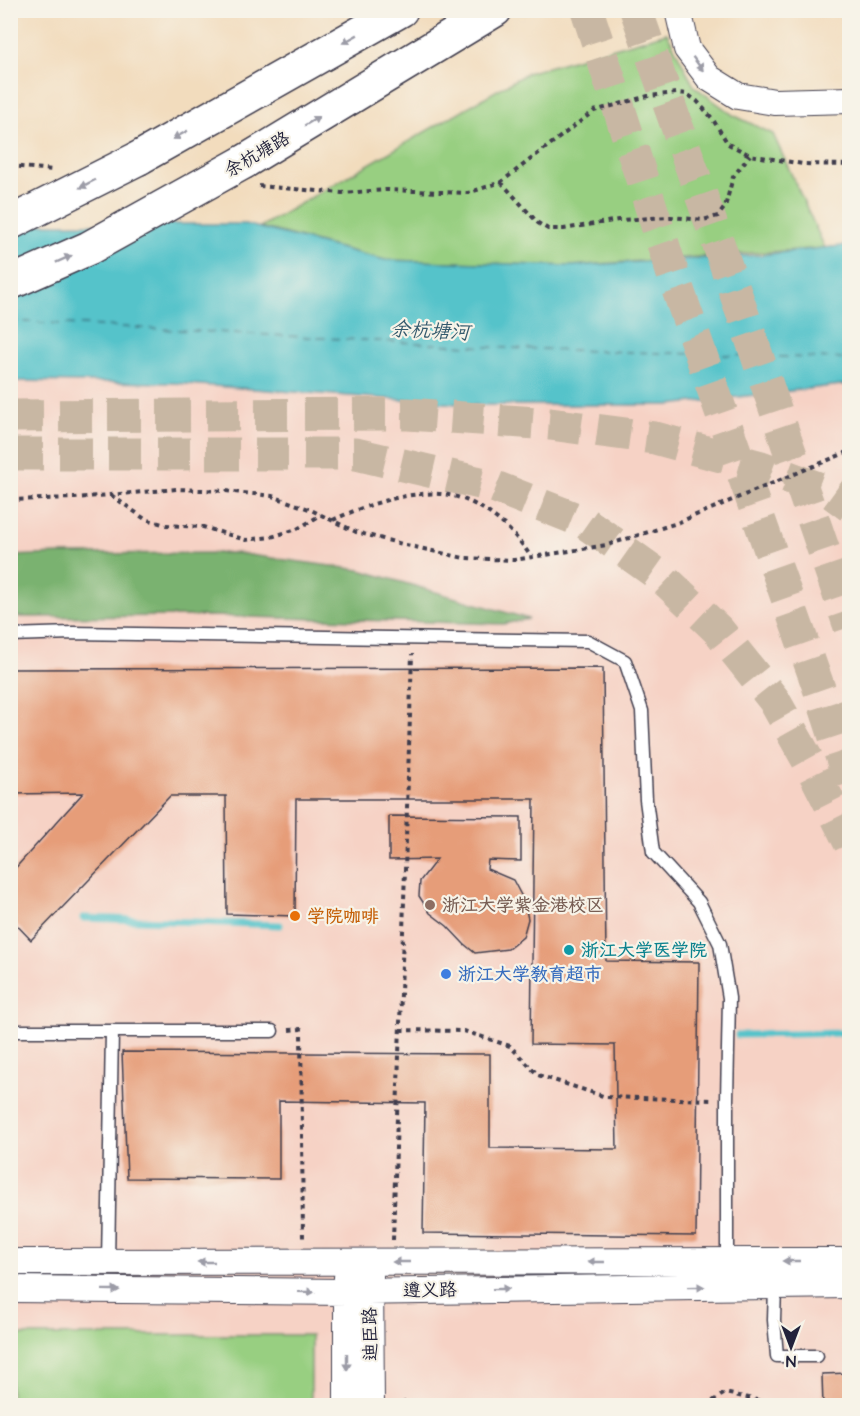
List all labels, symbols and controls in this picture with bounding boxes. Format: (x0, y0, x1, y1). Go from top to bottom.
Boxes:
one-way arrow (341, 34, 358, 44)
one-way arrow (692, 56, 704, 72)
one-way arrow (304, 116, 320, 127)
street label: 余杭塘路 (220, 126, 295, 183)
one-way arrow (171, 130, 188, 140)
one-way arrow (79, 180, 96, 189)
one-way arrow (55, 254, 73, 264)
water label: 余杭塘河 (389, 315, 474, 347)
place label: 浙江大学紫金港校区 (442, 893, 604, 918)
marker: 浙江大学紫金港校区 (423, 898, 437, 912)
place label: 学院咖啡 (307, 904, 379, 929)
marker: 学院咖啡 (288, 909, 302, 923)
place label: 浙江大学医学院 (581, 938, 707, 963)
marker: 浙江大学医学院 (562, 943, 576, 957)
place label: 浙江大学教育超市 (458, 962, 602, 987)
marker: 浙江大学教育超市 (439, 967, 453, 981)
one-way arrow (782, 1256, 801, 1266)
one-way arrow (197, 1257, 216, 1267)
one-way arrow (392, 1257, 411, 1267)
one-way arrow (587, 1257, 606, 1267)
street label: 遵义路 (403, 1278, 457, 1303)
one-way arrow (686, 1283, 705, 1292)
one-way arrow (101, 1285, 120, 1295)
one-way arrow (491, 1285, 510, 1294)
one-way arrow (296, 1287, 315, 1297)
street label: 迪臣路 (358, 1307, 383, 1361)
north arrow (761, 1317, 821, 1377)
text: N (786, 1350, 796, 1372)
one-way arrow (342, 1353, 352, 1372)

